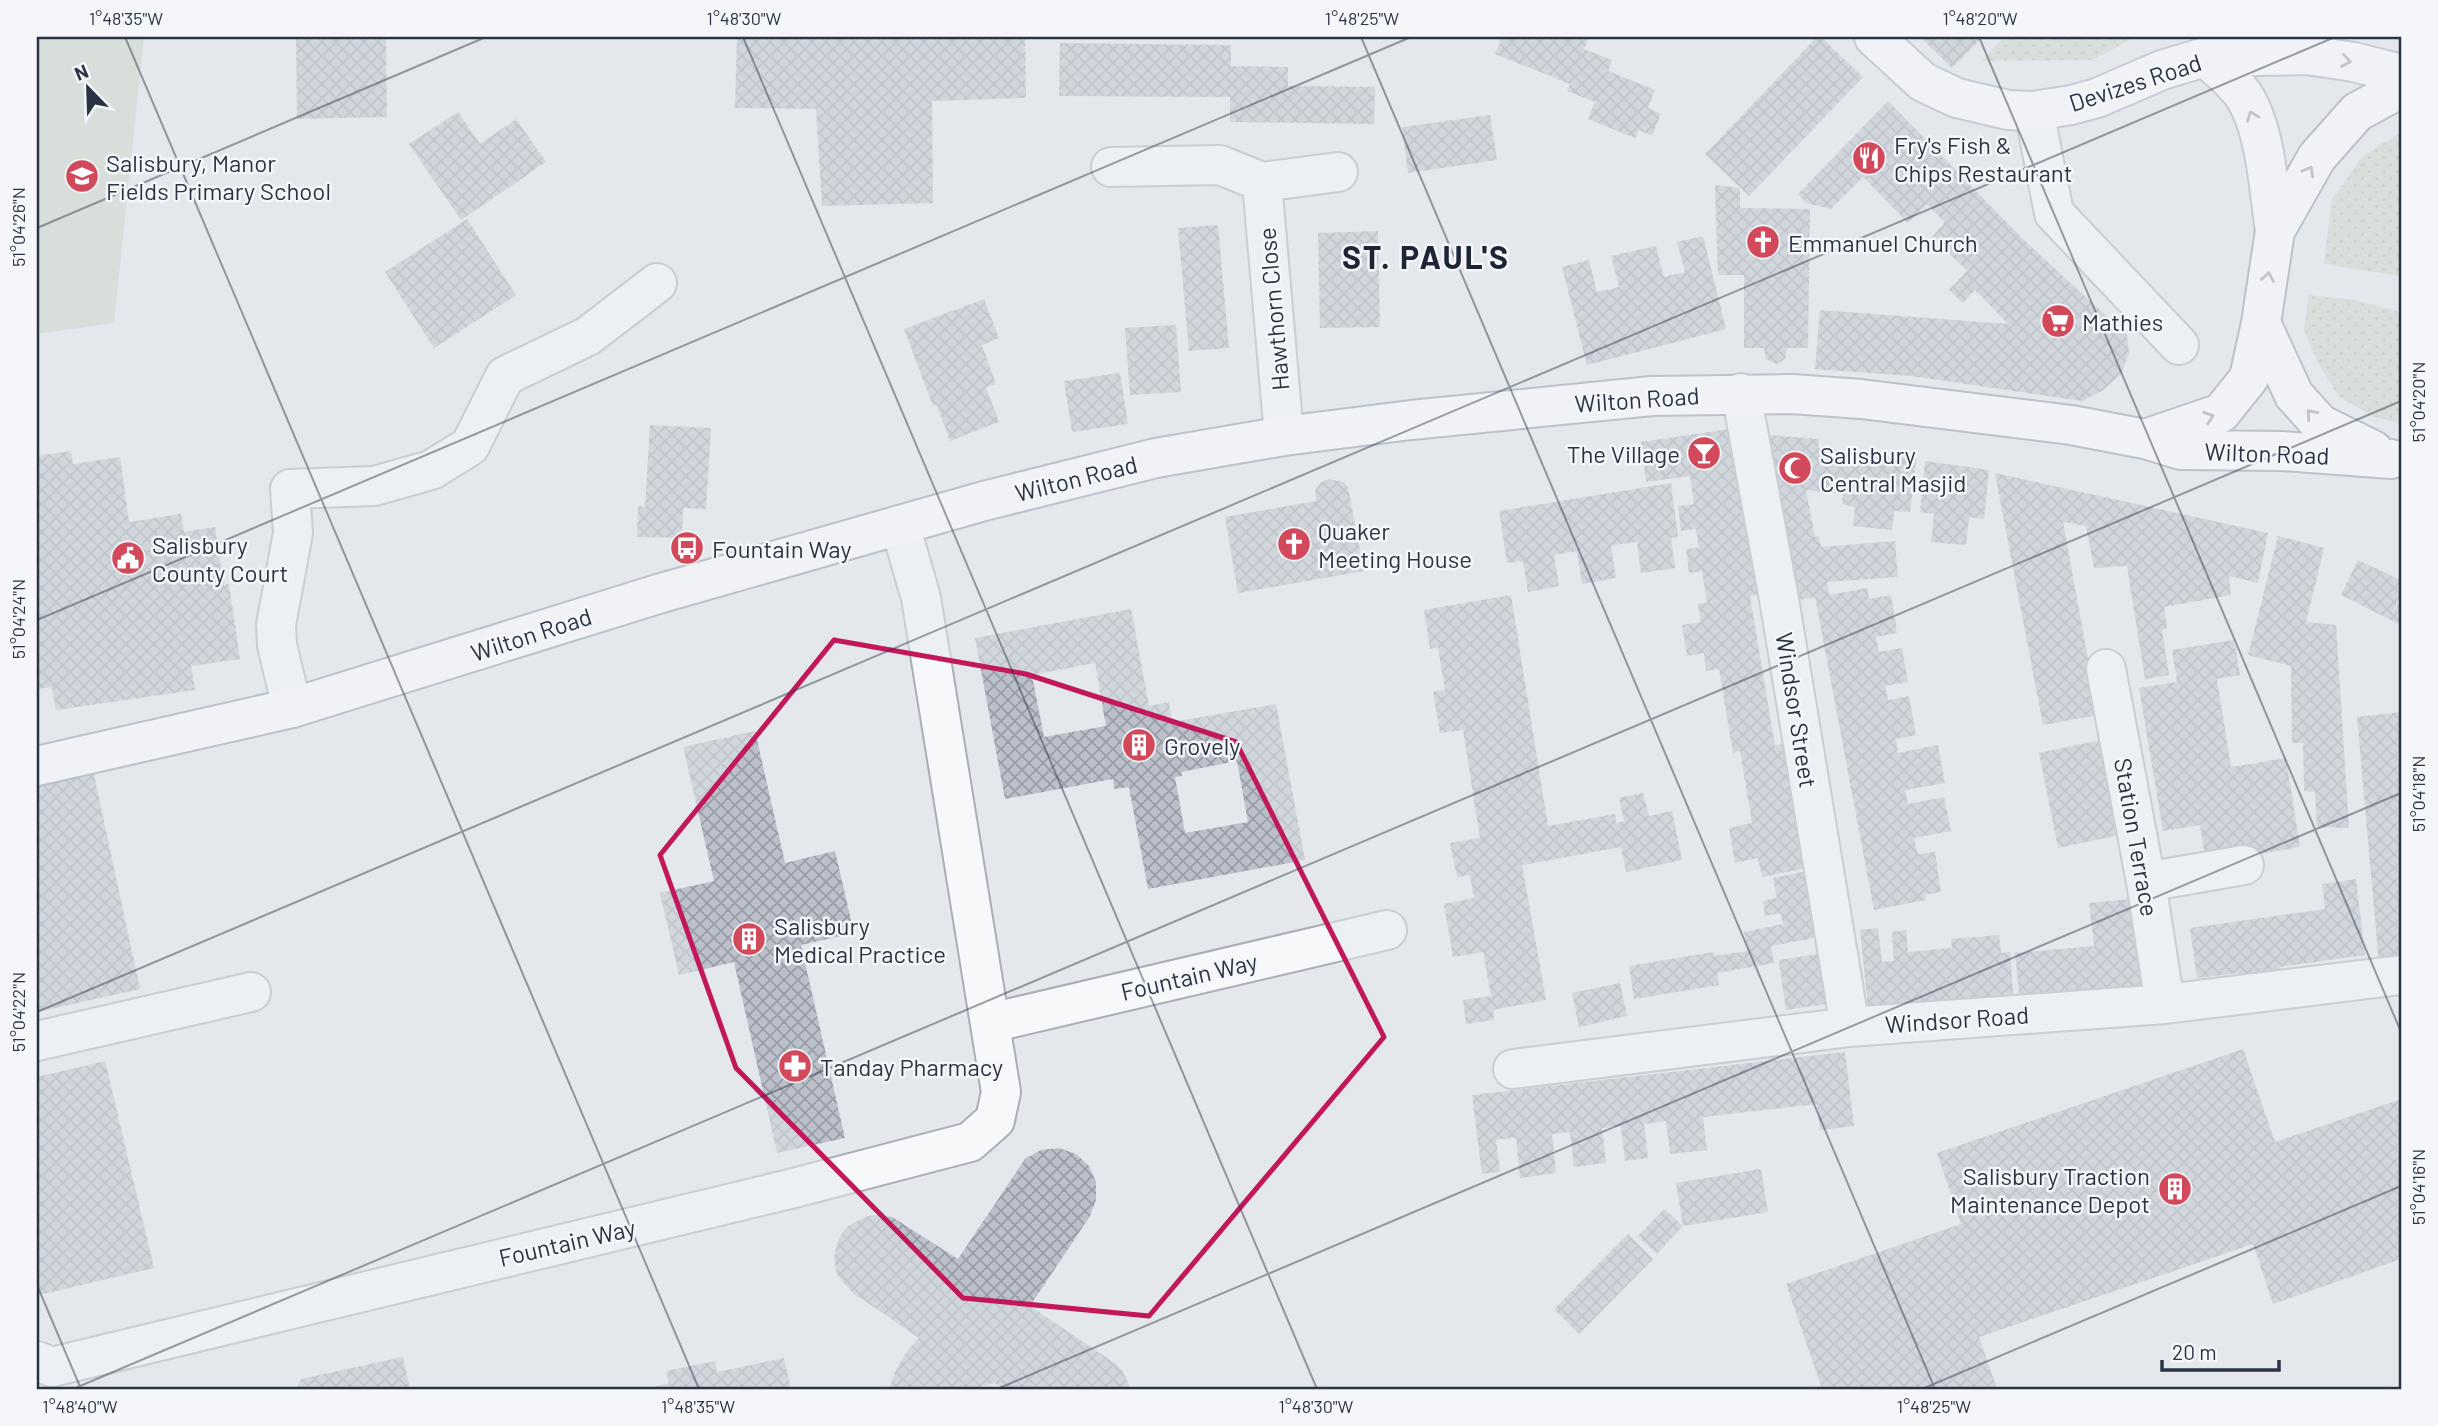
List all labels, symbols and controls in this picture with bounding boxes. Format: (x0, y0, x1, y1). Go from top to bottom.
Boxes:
text: 1°48'35"W (89, 7, 163, 29)
text: 1°48'30"W (707, 7, 782, 29)
text: 1°48'25"W (1325, 7, 1399, 29)
text: 1°48'20"W (1942, 7, 2018, 29)
street label: Devizes Road (2065, 47, 2205, 117)
north arrow (52, 52, 122, 122)
one-way arrow (2340, 53, 2352, 68)
text: N (71, 59, 91, 85)
one-way arrow (2246, 110, 2260, 123)
place label: Fry's Fish & Chips Restaurant (1894, 130, 2072, 187)
restaurant icon: Fry's Fish & Chips Restaurant (1850, 139, 1888, 177)
place label: Salisbury, Manor Fields Primary School (106, 148, 331, 205)
school or university icon: Salisbury, Manor Fields Primary School (63, 157, 101, 195)
one-way arrow (2301, 166, 2314, 178)
text: 51°04'26"N (7, 187, 29, 267)
church icon: Emmanuel Church (1744, 223, 1782, 261)
street label: Hawthorn Close (1251, 226, 1295, 392)
place label: Emmanuel Church (1788, 228, 1978, 257)
district label: ST. PAUL'S (1342, 237, 1510, 275)
one-way arrow (2261, 271, 2276, 283)
supermarket icon: Mathies (2039, 302, 2077, 340)
place label: Mathies (2082, 307, 2163, 336)
text: 51°04'20"N (2407, 362, 2429, 442)
street label: Wilton Road (1574, 380, 1700, 418)
one-way arrow (2307, 409, 2319, 422)
one-way arrow (2203, 411, 2215, 425)
bar icon: The Village (1685, 434, 1723, 472)
street label: Wilton Road (2204, 436, 2330, 470)
place label: The Village (1567, 439, 1680, 468)
place label: Salisbury Central Masjid (1820, 440, 1966, 497)
street label: Wilton Road (1012, 449, 1140, 507)
mosque icon: Salisbury Central Masjid (1776, 449, 1814, 487)
place label: Quaker Meeting House (1318, 516, 1472, 573)
church icon: Quaker Meeting House (1275, 525, 1313, 563)
bus stop icon: Fountain Way (668, 529, 706, 567)
place label: Salisbury County Court (152, 530, 288, 587)
place label: Fountain Way (712, 534, 852, 563)
public building icon: Salisbury County Court (109, 539, 147, 577)
text: 51°04'24"N (7, 579, 29, 659)
street label: Wilton Road (467, 601, 595, 667)
street label: Windsor Street (1770, 630, 1824, 790)
building icon: Grovely (1120, 726, 1158, 764)
place label: Grovely (1164, 731, 1240, 760)
street label: Station Terrace (2109, 756, 2165, 918)
text: 51°04'18"N (2407, 756, 2429, 832)
place label: Salisbury Medical Practice (774, 911, 946, 968)
building icon: Salisbury Medical Practice (730, 920, 768, 958)
street label: Fountain Way (1118, 946, 1260, 1006)
text: 51°04'22"N (7, 972, 29, 1052)
street label: Windsor Road (1884, 1000, 2030, 1038)
pharmacy icon: Tanday Pharmacy (776, 1047, 814, 1085)
place label: Tanday Pharmacy (820, 1052, 1003, 1081)
text: 51°04'16"N (2407, 1149, 2429, 1225)
place label: Salisbury Traction Maintenance Depot (1950, 1161, 2150, 1218)
building icon: Salisbury Traction Maintenance Depot (2156, 1170, 2194, 1208)
street label: Fountain Way (496, 1212, 638, 1272)
scale bar (2162, 1328, 2279, 1372)
text: 20 m (2172, 1339, 2217, 1364)
text: 1°48'40"W (42, 1395, 118, 1417)
text: 1°48'35"W (661, 1395, 735, 1417)
text: 1°48'30"W (1279, 1395, 1354, 1417)
text: 1°48'25"W (1897, 1395, 1971, 1417)

